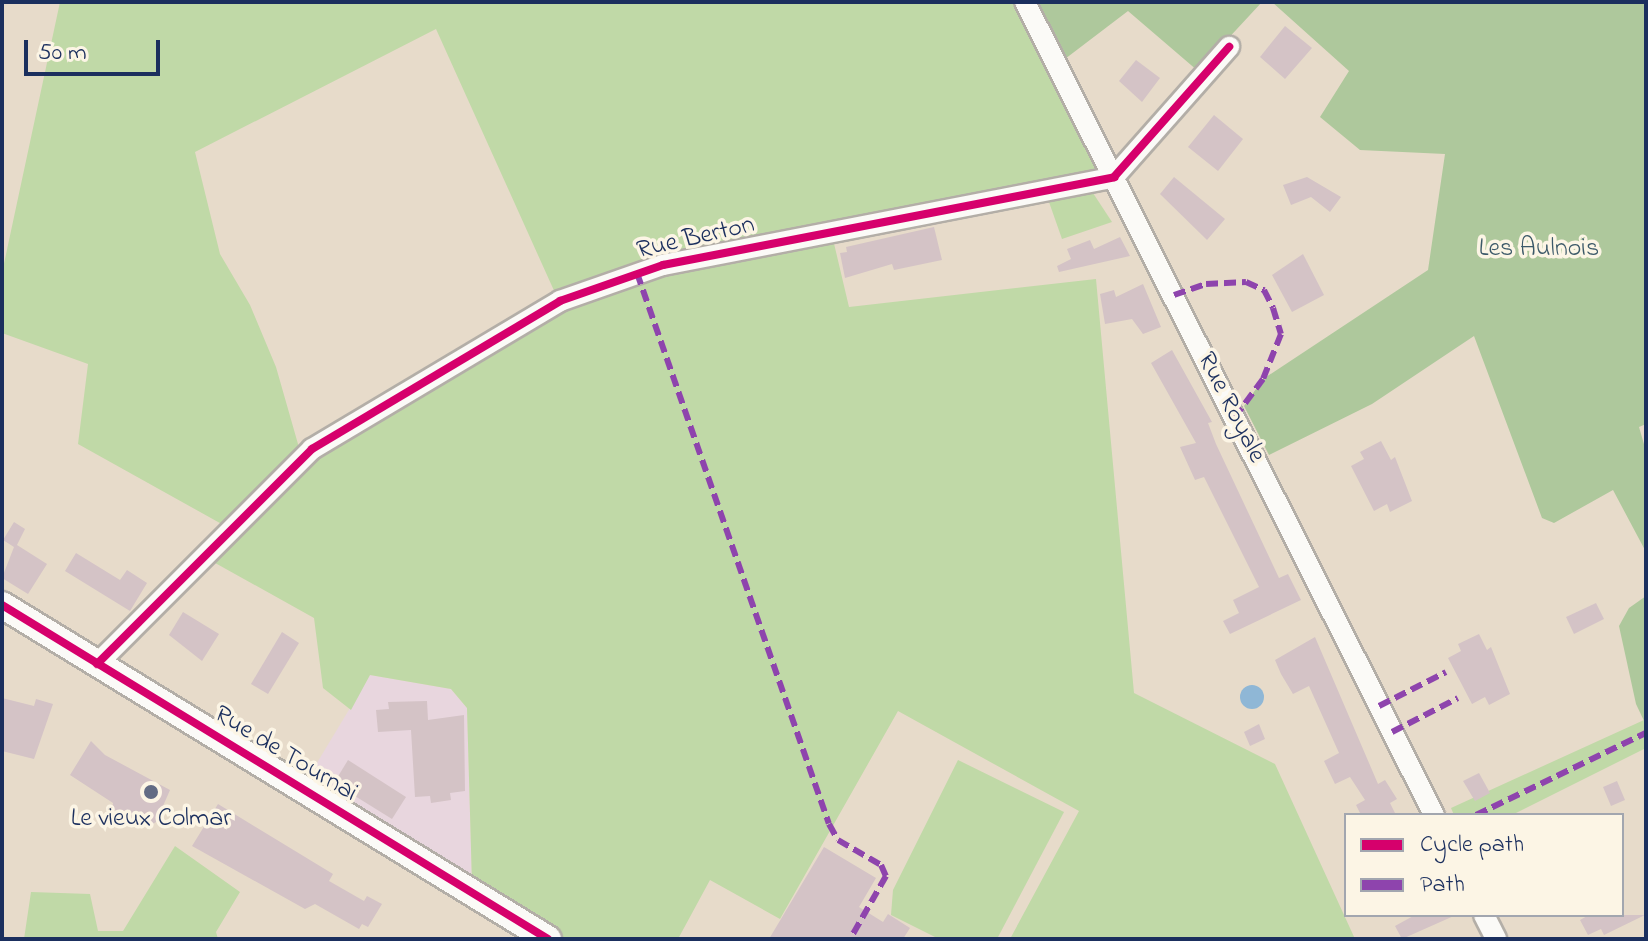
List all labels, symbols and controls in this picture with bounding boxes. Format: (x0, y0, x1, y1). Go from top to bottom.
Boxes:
scale bar (28, 24, 164, 74)
text: 50 m (38, 36, 87, 71)
street label: Rue Berton (634, 210, 758, 268)
park label: Les Aulnois (1479, 234, 1599, 266)
street label: Rue Royale (1189, 348, 1271, 468)
street label: Rue de Tournai (208, 700, 362, 810)
marker: Le vieux Colmar (142, 783, 160, 801)
place label: Le vieux Colmar (71, 804, 231, 836)
legend (1344, 813, 1624, 917)
text: Cycle path (1420, 828, 1524, 863)
text: Path (1420, 868, 1465, 903)

